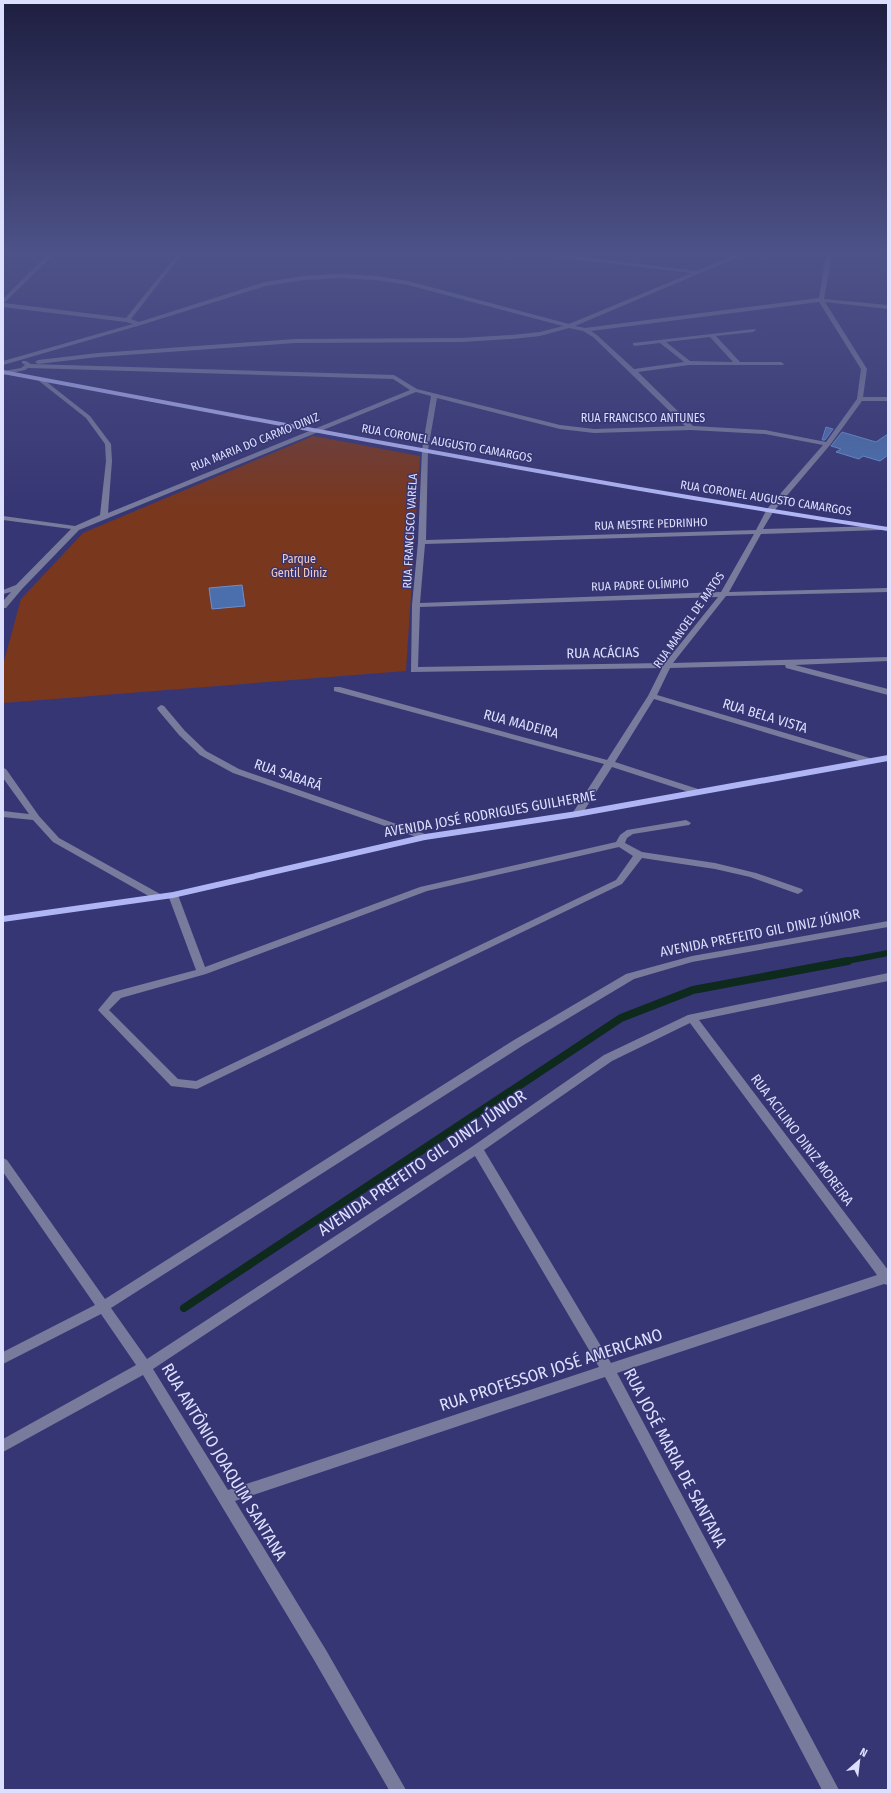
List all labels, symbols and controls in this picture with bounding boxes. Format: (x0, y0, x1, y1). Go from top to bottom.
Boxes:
street label: RUA MARIA DO CARMO DINIZ (189, 410, 322, 474)
street label: RUA FRANCISCO ANTUNES (581, 411, 705, 425)
street label: RUA CORONEL AUGUSTO CAMARGOS (360, 421, 534, 465)
street label: RUA FRANCISCO VARELA (400, 472, 420, 589)
street label: RUA CORONEL AUGUSTO CAMARGOS (679, 478, 853, 518)
street label: RUA MESTRE PEDRINHO (594, 515, 708, 533)
park label: Parque Gentil Diniz (271, 552, 327, 580)
street label: RUA MANOEL DE MATOS (651, 569, 728, 671)
street label: RUA PADRE OLÍMPIO (591, 575, 689, 594)
street label: RUA ACÁCIAS (566, 643, 640, 662)
street label: RUA BELA VISTA (720, 695, 810, 737)
street label: RUA MADEIRA (482, 706, 561, 742)
street label: RUA SABARÁ (252, 755, 325, 795)
street label: AVENIDA JOSÉ RODRIGUES GUILHERME (382, 786, 598, 841)
street label: AVENIDA PREFEITO GIL DINIZ JÚNIOR (658, 904, 862, 961)
street label: RUA ACILINO DINIZ MOREIRA (747, 1071, 857, 1210)
street label: AVENIDA PREFEITO GIL DINIZ JÚNIOR (314, 1085, 530, 1241)
street label: RUA PROFESSOR JOSÉ AMERICANO (437, 1324, 665, 1416)
street label: RUA ANTÔNIO JOAQUIM SANTANA (157, 1360, 291, 1565)
street label: RUA JOSÉ MARIA DE SANTANA (619, 1365, 731, 1551)
north arrow (839, 1741, 879, 1781)
text: N (857, 1745, 869, 1760)

